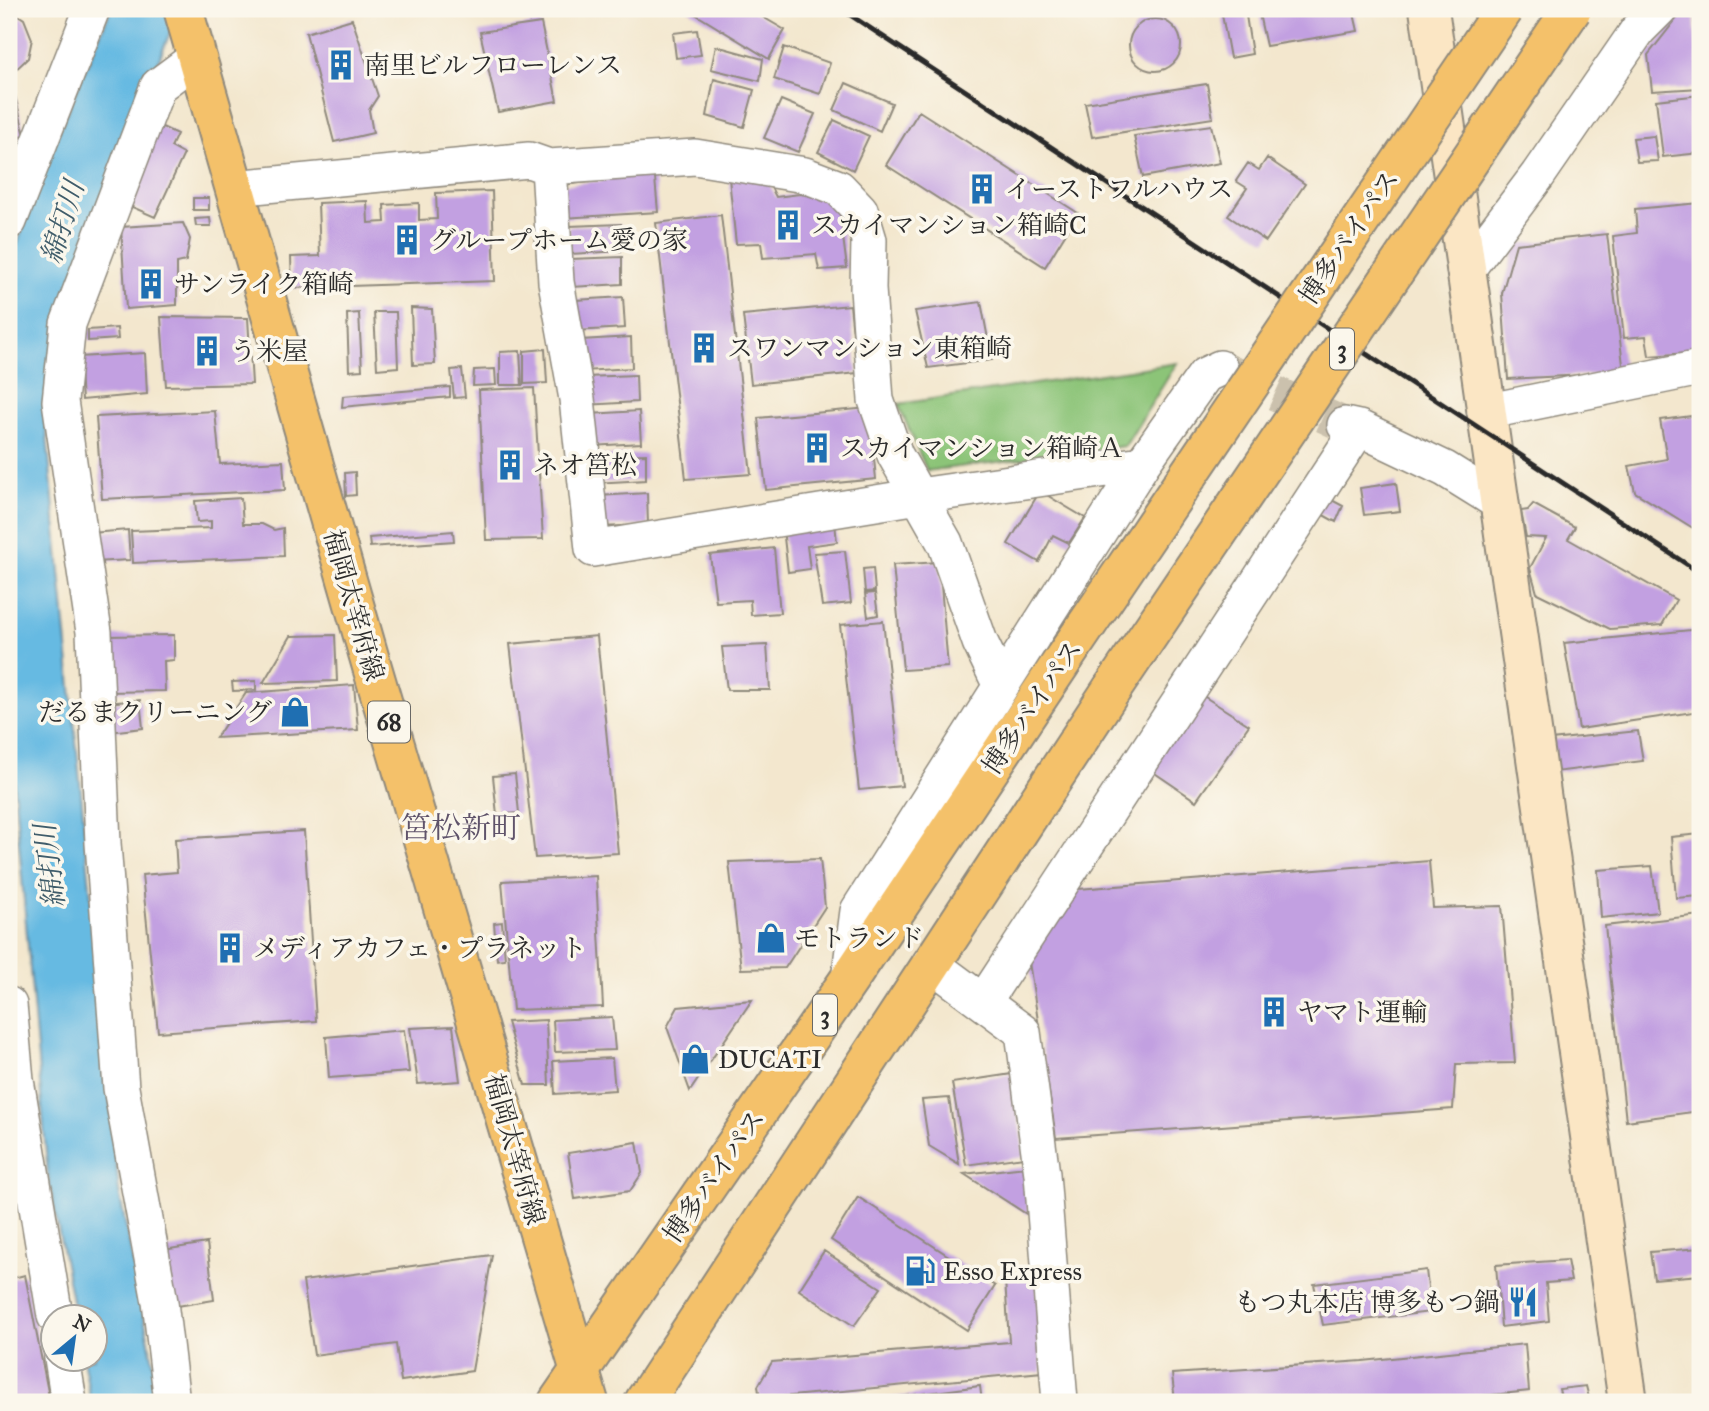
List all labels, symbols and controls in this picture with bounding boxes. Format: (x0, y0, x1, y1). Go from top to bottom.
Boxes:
building icon: 南里ビルフローレンス (324, 48, 358, 82)
place label: 南里ビルフローレンス (364, 49, 622, 81)
street label: 博多バイパス (1292, 164, 1406, 310)
building icon: イーストフルハウス (965, 172, 999, 206)
place label: イーストフルハウス (1005, 173, 1233, 205)
water label: 綿打川 (33, 174, 92, 267)
building icon: スカイマンション箱崎C (771, 208, 805, 242)
place label: スカイマンション箱崎C (811, 209, 1087, 241)
building icon: グループホーム愛の家 (390, 223, 424, 257)
place label: グループホーム愛の家 (430, 224, 688, 256)
building icon: サンライク箱崎 (134, 267, 168, 301)
place label: サンライク箱崎 (174, 268, 353, 300)
road number: 3 (1330, 328, 1354, 370)
building icon: スワンマンション東箱崎 (687, 331, 721, 365)
place label: スワンマンション東箱崎 (727, 332, 1012, 364)
building icon: う米屋 (190, 334, 224, 368)
place label: う米屋 (230, 335, 308, 367)
building icon: スカイマンション箱崎Ａ (800, 431, 834, 465)
place label: スカイマンション箱崎Ａ (840, 432, 1124, 464)
building icon: ネオ筥松 (493, 448, 527, 482)
place label: ネオ筥松 (533, 449, 637, 481)
street label: 福岡太宰府線 (317, 526, 391, 684)
street label: 博多バイパス (975, 634, 1089, 780)
shop icon: だるまクリーニング (278, 695, 312, 729)
place label: だるまクリーニング (39, 696, 272, 728)
road number: 68 (368, 702, 410, 742)
district label: 筥松新町 (401, 810, 521, 846)
water label: 綿打川 (27, 819, 72, 910)
shop icon: モトランド (754, 921, 788, 955)
place label: モトランド (794, 922, 924, 954)
building icon: メディアカフェ・プラネット (213, 931, 247, 965)
place label: メディアカフェ・プラネット (253, 932, 587, 964)
road number: 3 (813, 995, 837, 1036)
building icon: ヤマト運輸 (1257, 995, 1291, 1029)
place label: ヤマト運輸 (1297, 996, 1427, 1028)
shop icon: DUCATI (678, 1042, 712, 1076)
place label: DUCATI (718, 1043, 822, 1075)
street label: 福岡太宰府線 (478, 1070, 552, 1228)
street label: 博多バイパス (656, 1103, 772, 1249)
fuel station icon: Esso Express (903, 1254, 937, 1288)
place label: Esso Express (943, 1255, 1082, 1287)
restaurant icon: もつ丸本店 博多もつ鍋 (1506, 1285, 1540, 1319)
place label: もつ丸本店 博多もつ鍋 (1234, 1286, 1500, 1318)
north arrow (38, 1302, 108, 1372)
text: N (69, 1310, 95, 1338)

